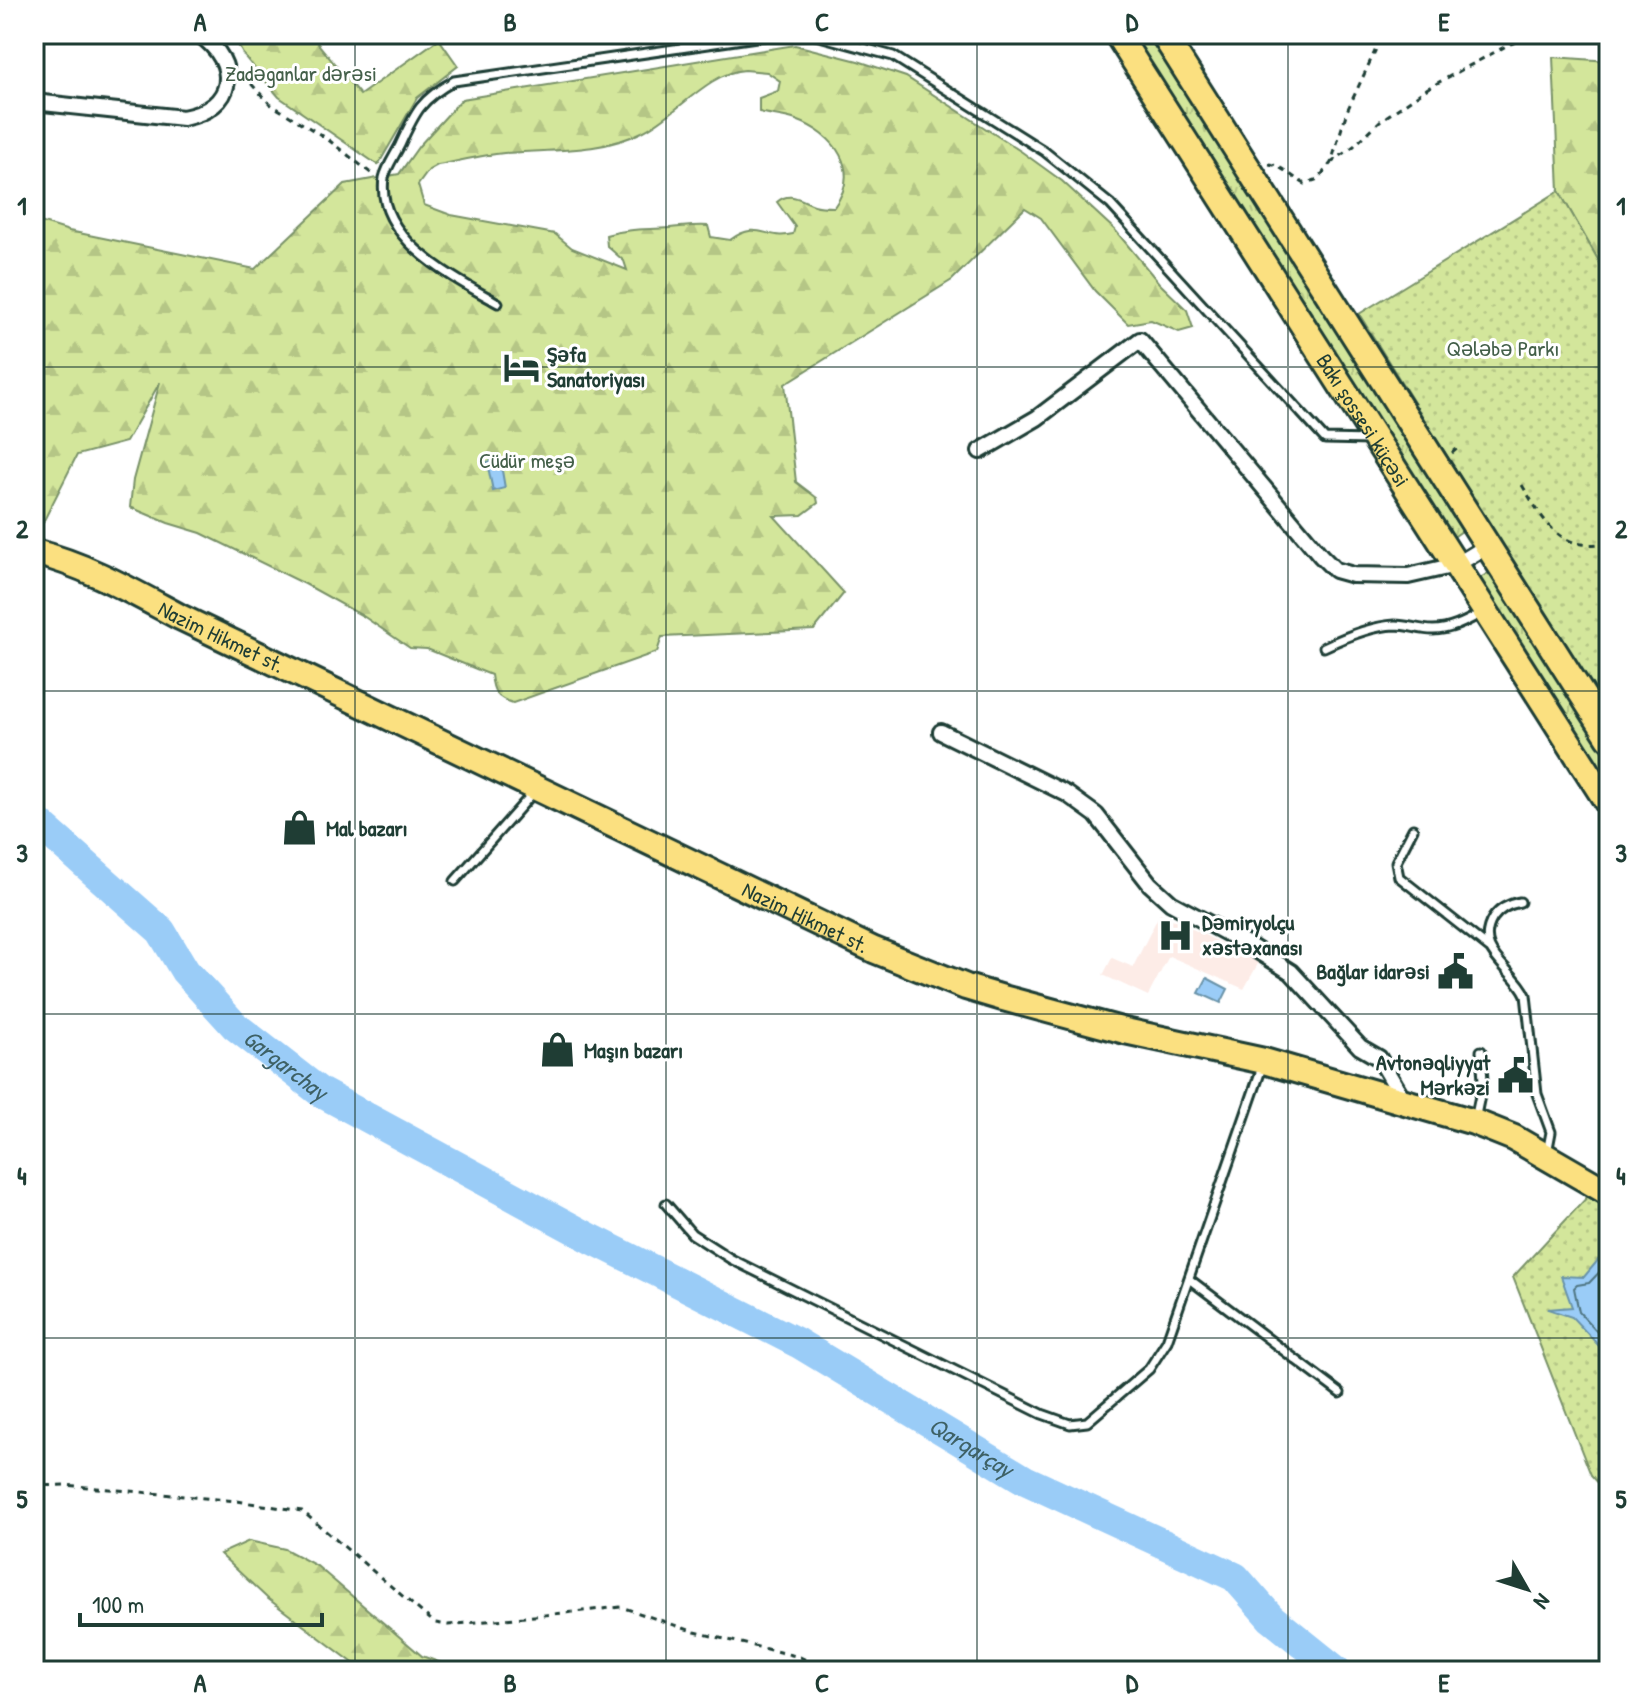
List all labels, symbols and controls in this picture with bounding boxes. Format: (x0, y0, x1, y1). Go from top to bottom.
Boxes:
text: A (194, 4, 207, 39)
text: B (503, 4, 517, 39)
text: C (815, 4, 829, 39)
text: D (1126, 4, 1139, 39)
text: E (1438, 4, 1450, 39)
park label: Zadəganlar dərəsi (225, 58, 377, 88)
text: 1 (17, 188, 27, 223)
text: 1 (1616, 188, 1626, 223)
park label: Qələbə Parkı (1447, 333, 1559, 363)
place label: Şəfa Sanatoriyası (547, 339, 645, 395)
hotel icon: Şəfa Sanatoriyası (502, 348, 540, 386)
street label: Bakı şossesi küçəsi (1310, 348, 1417, 493)
park label: Cüdür meşə (479, 445, 575, 475)
text: 2 (16, 511, 29, 546)
text: 2 (1615, 511, 1628, 546)
street label: Nazim Hikmet st. (153, 593, 289, 680)
shop icon: Mal bazarı (281, 809, 319, 847)
place label: Mal bazarı (326, 813, 408, 843)
text: 3 (16, 835, 28, 870)
text: 3 (1615, 835, 1627, 870)
street label: Nazim Hikmet st. (738, 874, 873, 960)
place label: Dəmiryolçu xəstəxanası (1202, 907, 1303, 962)
hospital icon: Dəmiryolçu xəstəxanası (1157, 916, 1195, 954)
public building icon: Bağlar idarəsi (1437, 952, 1475, 990)
place label: Bağlar idarəsi (1316, 956, 1430, 987)
water label: Gargarchay (237, 1021, 335, 1110)
shop icon: Maşın bazarı (539, 1031, 577, 1069)
place label: Maşın bazarı (584, 1035, 683, 1065)
place label: Avtonəqliyyat Mərkəzi (1376, 1047, 1491, 1102)
public building icon: Avtonəqliyyat Mərkəzi (1497, 1056, 1535, 1094)
text: 4 (17, 1158, 27, 1193)
text: 4 (1616, 1158, 1626, 1193)
water label: Qarqarçay (923, 1409, 1022, 1487)
text: 5 (17, 1481, 28, 1516)
text: 5 (1616, 1481, 1627, 1516)
north arrow (1487, 1549, 1567, 1629)
scale bar (80, 1577, 322, 1627)
text: 100 m (92, 1588, 144, 1620)
text: N (1527, 1588, 1558, 1616)
text: A (194, 1665, 207, 1700)
text: B (503, 1665, 517, 1700)
text: C (815, 1665, 829, 1700)
text: D (1126, 1665, 1139, 1700)
text: E (1438, 1665, 1450, 1700)

